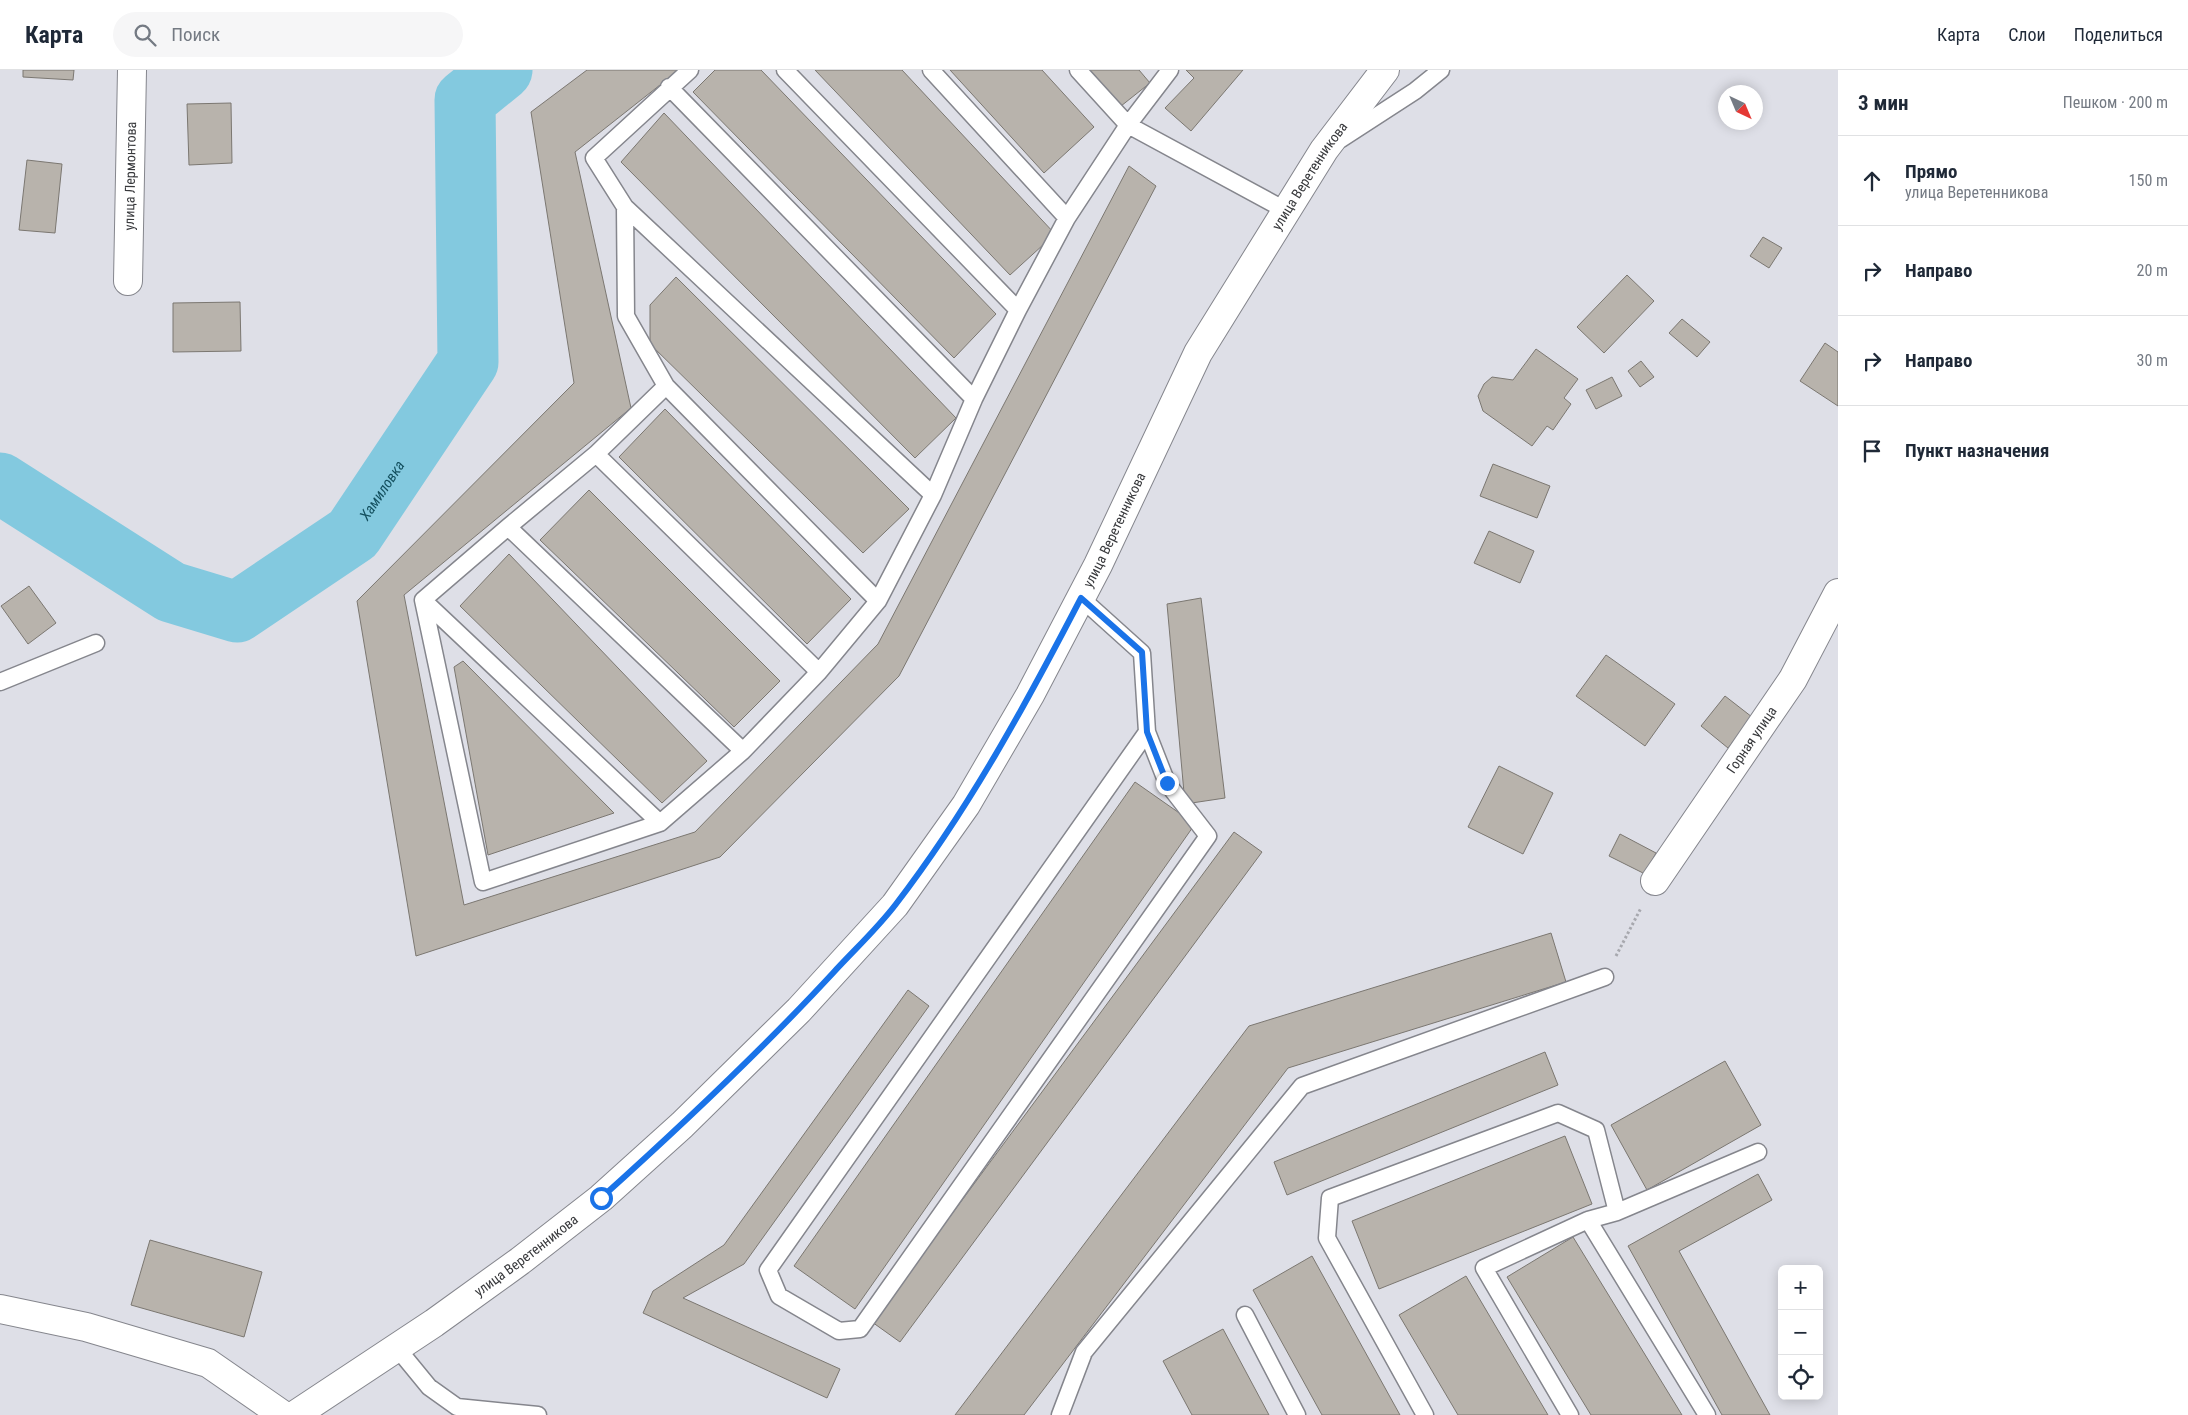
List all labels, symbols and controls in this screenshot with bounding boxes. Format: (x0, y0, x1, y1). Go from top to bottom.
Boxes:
search box (113, 12, 463, 57)
text: Карта (25, 21, 83, 49)
icon: search (131, 21, 159, 49)
text: Поиск (171, 23, 220, 46)
text: Карта (1937, 24, 1980, 45)
text: Слои (2008, 24, 2046, 45)
text: Поделиться (2074, 24, 2163, 45)
north arrow (1718, 85, 1763, 130)
text: 3 мин (1858, 91, 1908, 115)
text: Пешком · 200 m (2063, 93, 2168, 112)
street label: улица Веретенникова (1268, 119, 1350, 233)
street label: улица Лермонтова (121, 121, 139, 231)
text: Прямо (1905, 160, 1958, 183)
icon: ahead (1858, 167, 1886, 195)
text: 150 m (2129, 171, 2168, 190)
text: улица Веретенникова (1905, 183, 2048, 202)
icon: right (1858, 257, 1886, 285)
text: Направо (1905, 259, 1972, 282)
text: 20 m (2136, 261, 2168, 280)
icon: right (1858, 347, 1886, 375)
text: Направо (1905, 349, 1972, 372)
text: 30 m (2136, 351, 2168, 370)
icon: arrive (1858, 437, 1886, 465)
text: Пункт назначения (1905, 439, 2049, 462)
water label: Хамиловка (355, 457, 409, 524)
street label: улица Веретенникова (1080, 470, 1149, 590)
street label: Горная улица (1723, 703, 1780, 776)
route end (1156, 772, 1179, 795)
route start (590, 1187, 613, 1210)
street label: улица Веретенникова (471, 1211, 581, 1299)
map controls (1778, 1265, 1823, 1400)
button: + (1778, 1265, 1823, 1310)
button: − (1778, 1310, 1823, 1355)
button: locate (1778, 1355, 1823, 1400)

